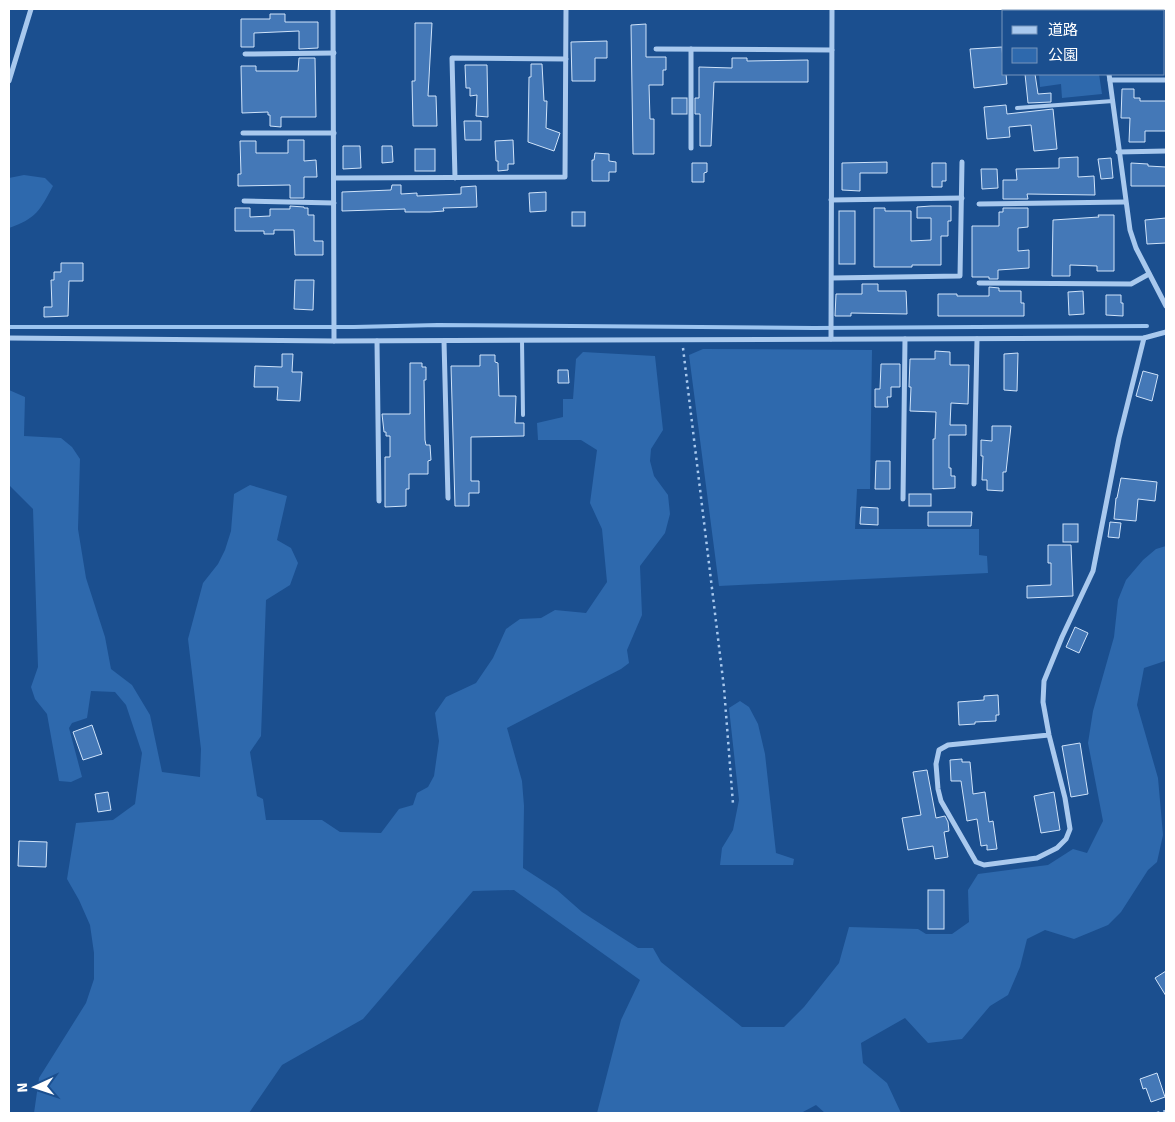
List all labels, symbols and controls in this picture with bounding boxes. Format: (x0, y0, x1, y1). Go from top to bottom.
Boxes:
legend (1002, 10, 1165, 75)
text: 道路 (1048, 21, 1078, 39)
text: 公園 (1048, 46, 1078, 64)
north arrow (10, 1062, 60, 1112)
text: N (14, 1082, 31, 1093)

